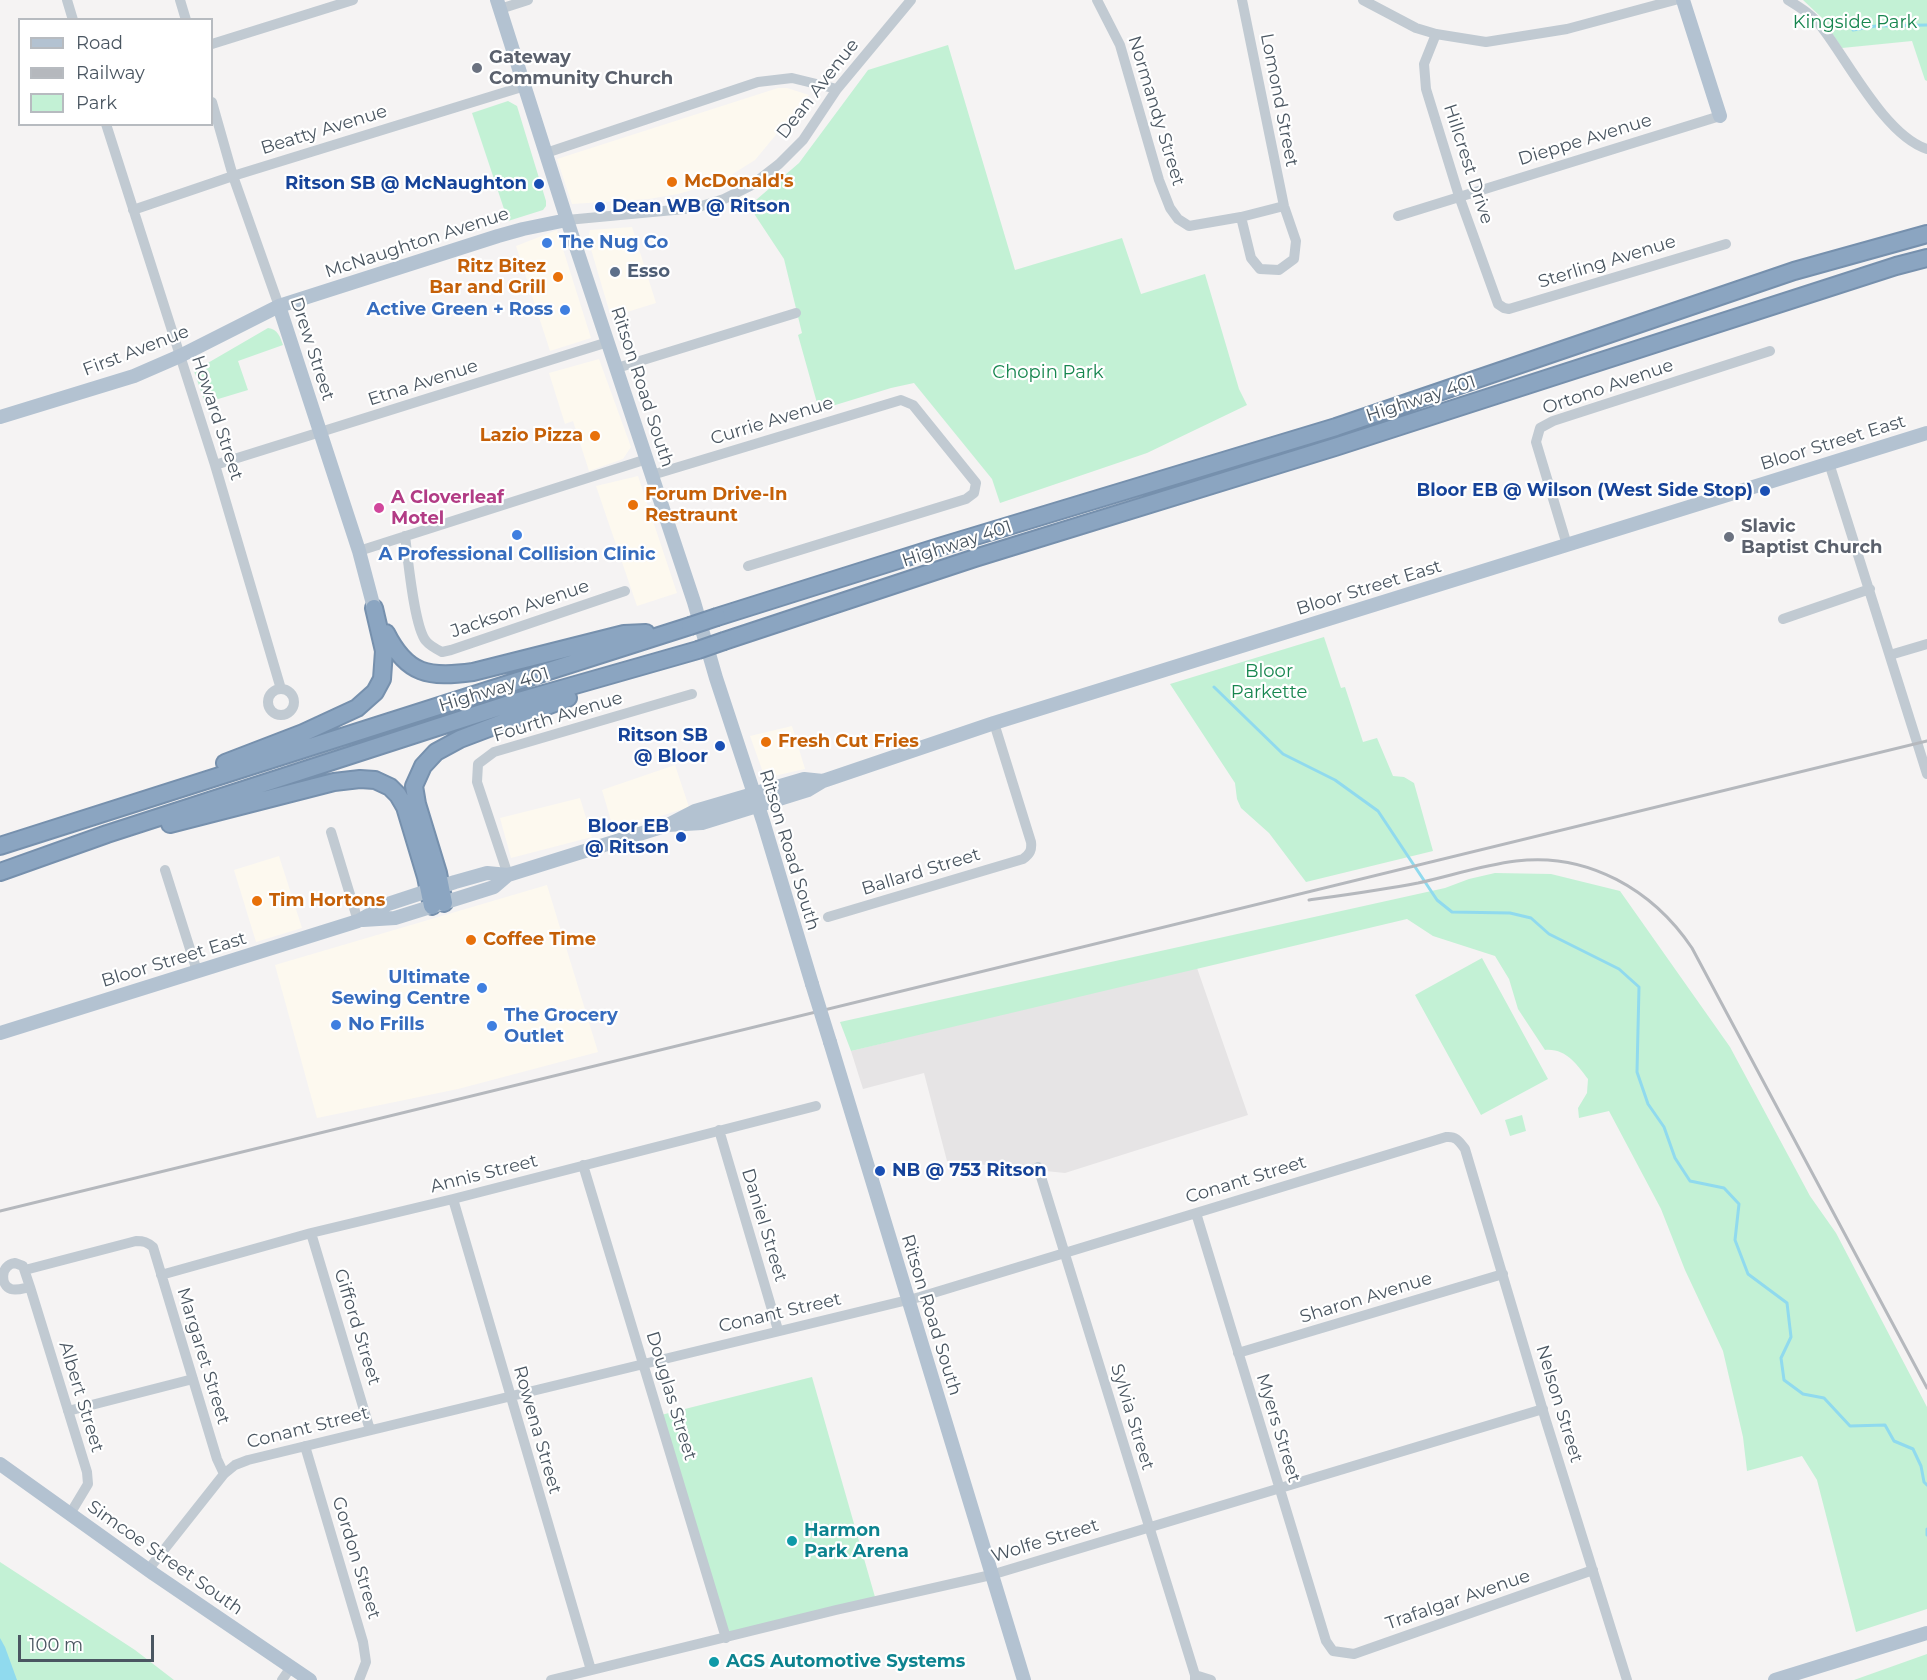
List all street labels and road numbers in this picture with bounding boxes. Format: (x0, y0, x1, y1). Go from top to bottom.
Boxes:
street label: Lomond Street (1255, 31, 1303, 169)
street label: Normandy Street (1123, 33, 1189, 189)
street label: Dean Avenue (772, 35, 864, 143)
street label: Beatty Avenue (258, 101, 390, 159)
street label: Hillcrest Drive (1438, 101, 1498, 227)
street label: Dieppe Avenue (1516, 109, 1654, 171)
street label: McNaughton Avenue (322, 203, 512, 283)
street label: Sterling Avenue (1536, 231, 1678, 293)
street label: Drew Street (285, 295, 339, 403)
street label: Ritson Road South (606, 304, 678, 470)
street label: First Avenue (80, 321, 192, 381)
street label: Howard Street (187, 353, 247, 483)
street label: Ortono Avenue (1540, 354, 1676, 420)
street label: Etna Avenue (365, 355, 481, 411)
street label: Highway 401 (1363, 371, 1479, 427)
street label: Currie Avenue (708, 392, 836, 450)
street label: Bloor Street East (1758, 411, 1908, 475)
street label: Highway 401 (899, 516, 1015, 572)
street label: Bloor Street East (1294, 556, 1444, 620)
street label: Jackson Avenue (448, 575, 592, 643)
street label: Highway 401 (436, 663, 552, 717)
street label: Fourth Avenue (491, 687, 625, 747)
street label: Ritson Road South (754, 767, 824, 933)
street label: Ballard Street (859, 844, 983, 900)
street label: Bloor Street East (99, 928, 249, 992)
street label: Annis Street (428, 1150, 540, 1198)
street label: Conant Street (1183, 1151, 1309, 1209)
street label: Daniel Street (737, 1166, 791, 1284)
street label: Ritson Road South (896, 1232, 966, 1398)
street label: Gifford Street (329, 1266, 385, 1388)
street label: Sharon Avenue (1297, 1268, 1435, 1328)
street label: Margaret Street (172, 1285, 234, 1427)
street label: Conant Street (717, 1288, 843, 1338)
street label: Douglas Street (641, 1329, 701, 1463)
street label: Albert Street (54, 1339, 108, 1455)
street label: Nelson Street (1531, 1343, 1587, 1465)
street label: Sylvia Street (1106, 1361, 1158, 1473)
street label: Rowena Street (508, 1363, 566, 1497)
street label: Myers Street (1251, 1371, 1305, 1485)
street label: Conant Street (245, 1402, 371, 1454)
street label: Gordon Street (327, 1494, 385, 1622)
street label: Simcoe Street South (83, 1496, 247, 1620)
street label: Wolfe Street (989, 1514, 1101, 1568)
street label: Trafalgar Avenue (1383, 1565, 1533, 1635)

